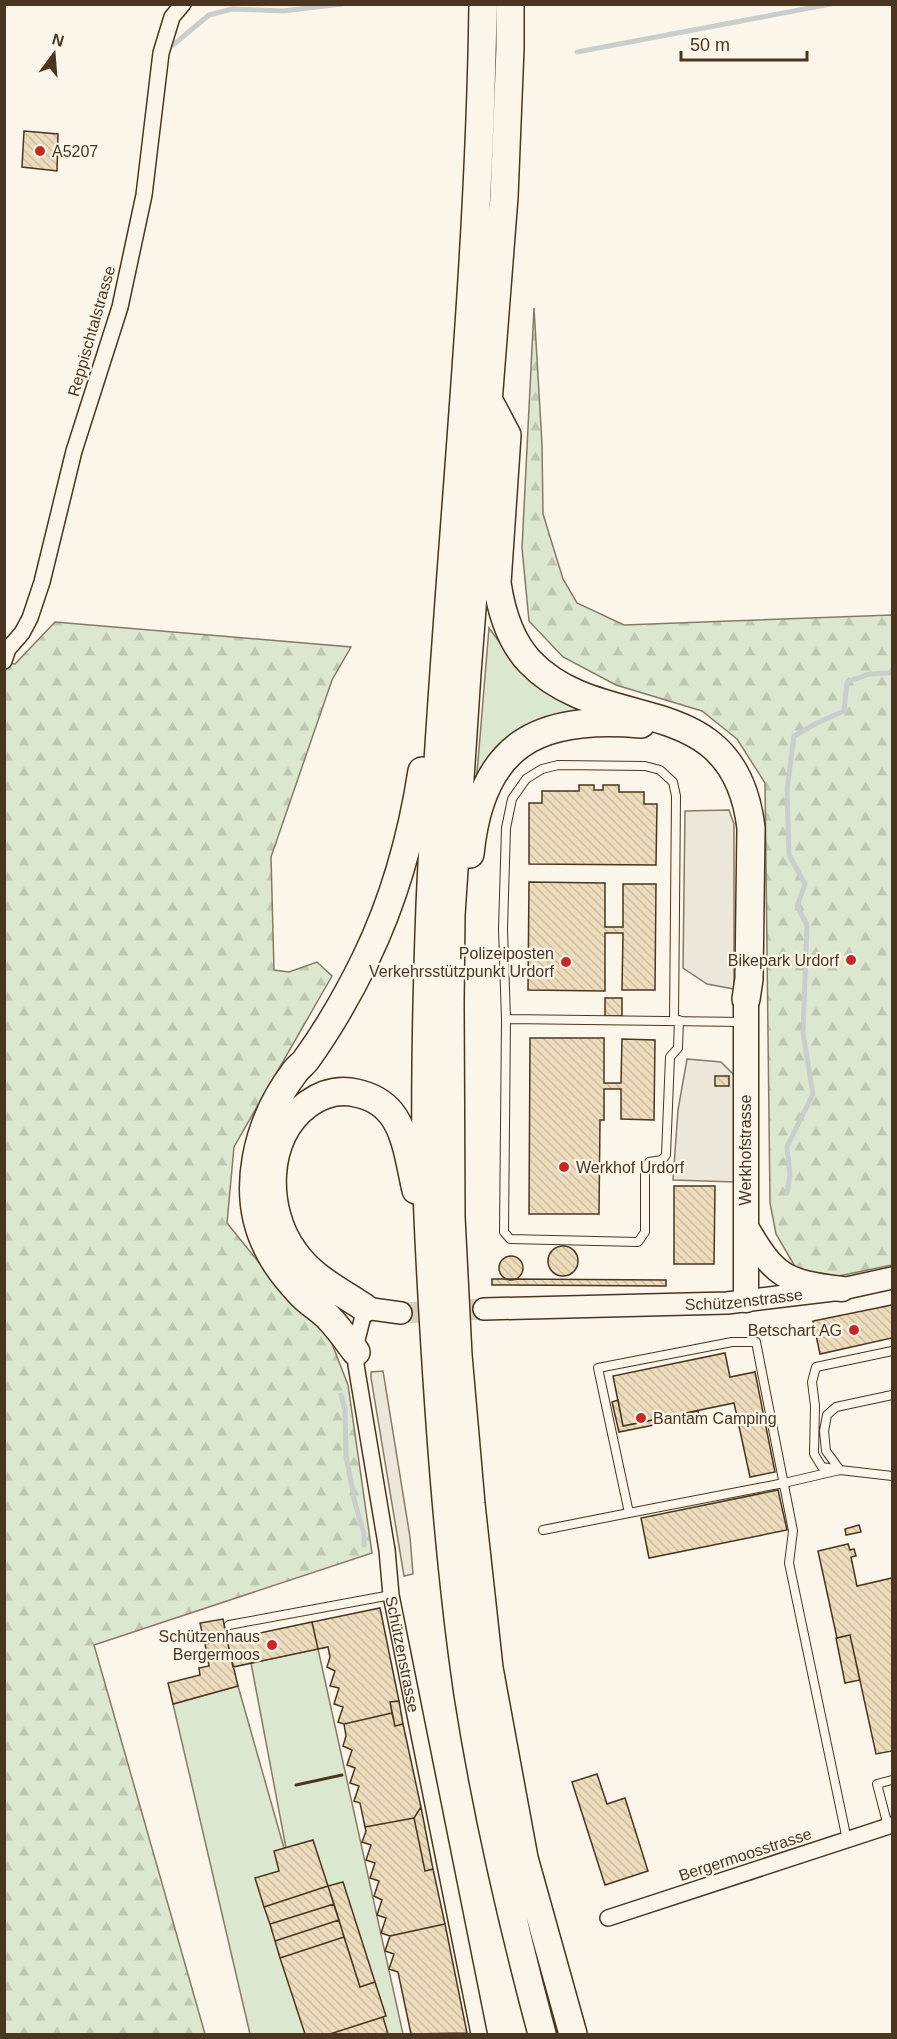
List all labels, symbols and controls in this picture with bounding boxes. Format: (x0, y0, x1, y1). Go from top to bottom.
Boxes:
north arrow (24, 24, 84, 84)
scale bar (681, 24, 807, 62)
text: N (50, 30, 66, 50)
text: 50 m (690, 35, 730, 55)
place label: A5207 (52, 143, 98, 160)
marker: A5207 (33, 144, 47, 158)
street label: Reppischtalstrasse (65, 264, 118, 398)
place label: Polizeiposten Verkehrsstützpunkt Urdorf (369, 945, 555, 980)
place label: Bikepark Urdorf (728, 952, 840, 969)
marker: Bikepark Urdorf (844, 953, 858, 967)
marker: Polizeiposten Verkehrsstützpunkt Urdorf (559, 955, 573, 969)
street label: Werkhofstrasse (737, 1094, 754, 1205)
place label: Werkhof Urdorf (576, 1159, 685, 1176)
marker: Werkhof Urdorf (557, 1160, 571, 1174)
street label: Schützenstrasse (685, 1286, 804, 1313)
place label: Betschart AG (748, 1322, 842, 1339)
marker: Betschart AG (847, 1323, 861, 1337)
place label: Bantam Camping (653, 1410, 777, 1427)
marker: Bantam Camping (634, 1411, 648, 1425)
street label: Schützenstrasse (382, 1594, 422, 1714)
place label: Schützenhaus Bergermoos (159, 1628, 260, 1663)
marker: Schützenhaus Bergermoos (265, 1638, 279, 1652)
street label: Bergermoosstrasse (677, 1825, 814, 1884)

